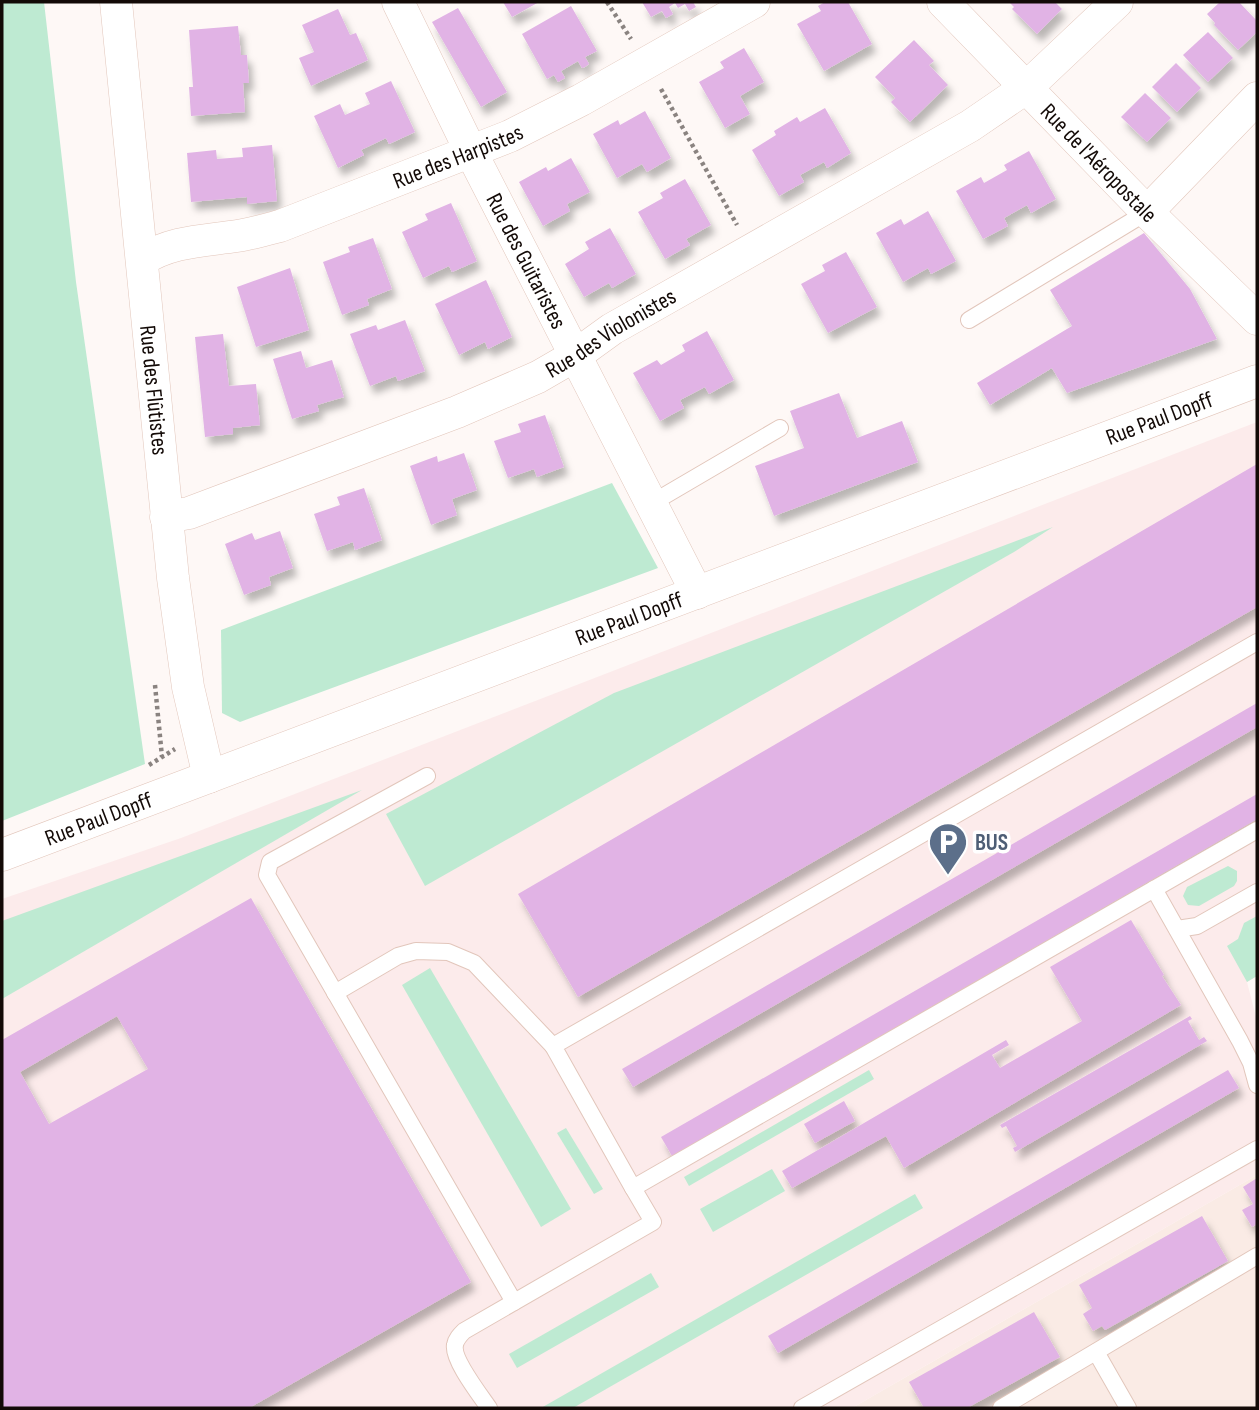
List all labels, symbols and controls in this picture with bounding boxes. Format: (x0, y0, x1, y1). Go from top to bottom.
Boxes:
street label: Rue de l'Aéropostale (1034, 98, 1162, 229)
street label: Rue des Harpistes (389, 119, 528, 195)
street label: Rue des Guitaristes (479, 189, 572, 334)
street label: Rue des Violonistes (541, 283, 681, 385)
street label: Rue des Flûtistes (133, 324, 174, 457)
street label: Rue Paul Dopff (1102, 386, 1218, 452)
street label: Rue Paul Dopff (572, 586, 687, 652)
street label: Rue Paul Dopff (41, 786, 157, 853)
parking icon: BUS (927, 821, 969, 876)
place label: BUS (975, 829, 1008, 857)

